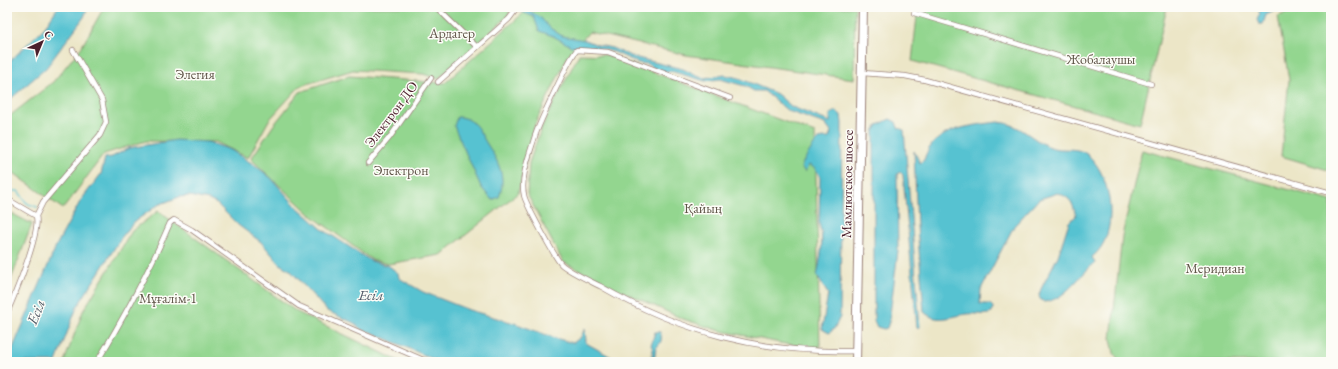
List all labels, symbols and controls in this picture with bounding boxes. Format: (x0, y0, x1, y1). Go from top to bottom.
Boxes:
north arrow (22, 22, 62, 62)
park label: Ардагер (428, 24, 475, 42)
text: С (41, 27, 57, 43)
park label: Жобалаушы (1066, 50, 1136, 68)
park label: Элегия (175, 65, 215, 83)
street label: Электрон ДО (360, 77, 422, 151)
street label: Мамлютское шоссе (837, 129, 857, 238)
park label: Электрон (374, 161, 428, 179)
park label: Қайың (684, 199, 722, 217)
park label: Меридиан (1185, 259, 1245, 277)
water label: Есіл (357, 285, 384, 304)
park label: Мұғалім-1 (139, 289, 197, 307)
water label: Есіл (22, 297, 49, 328)

